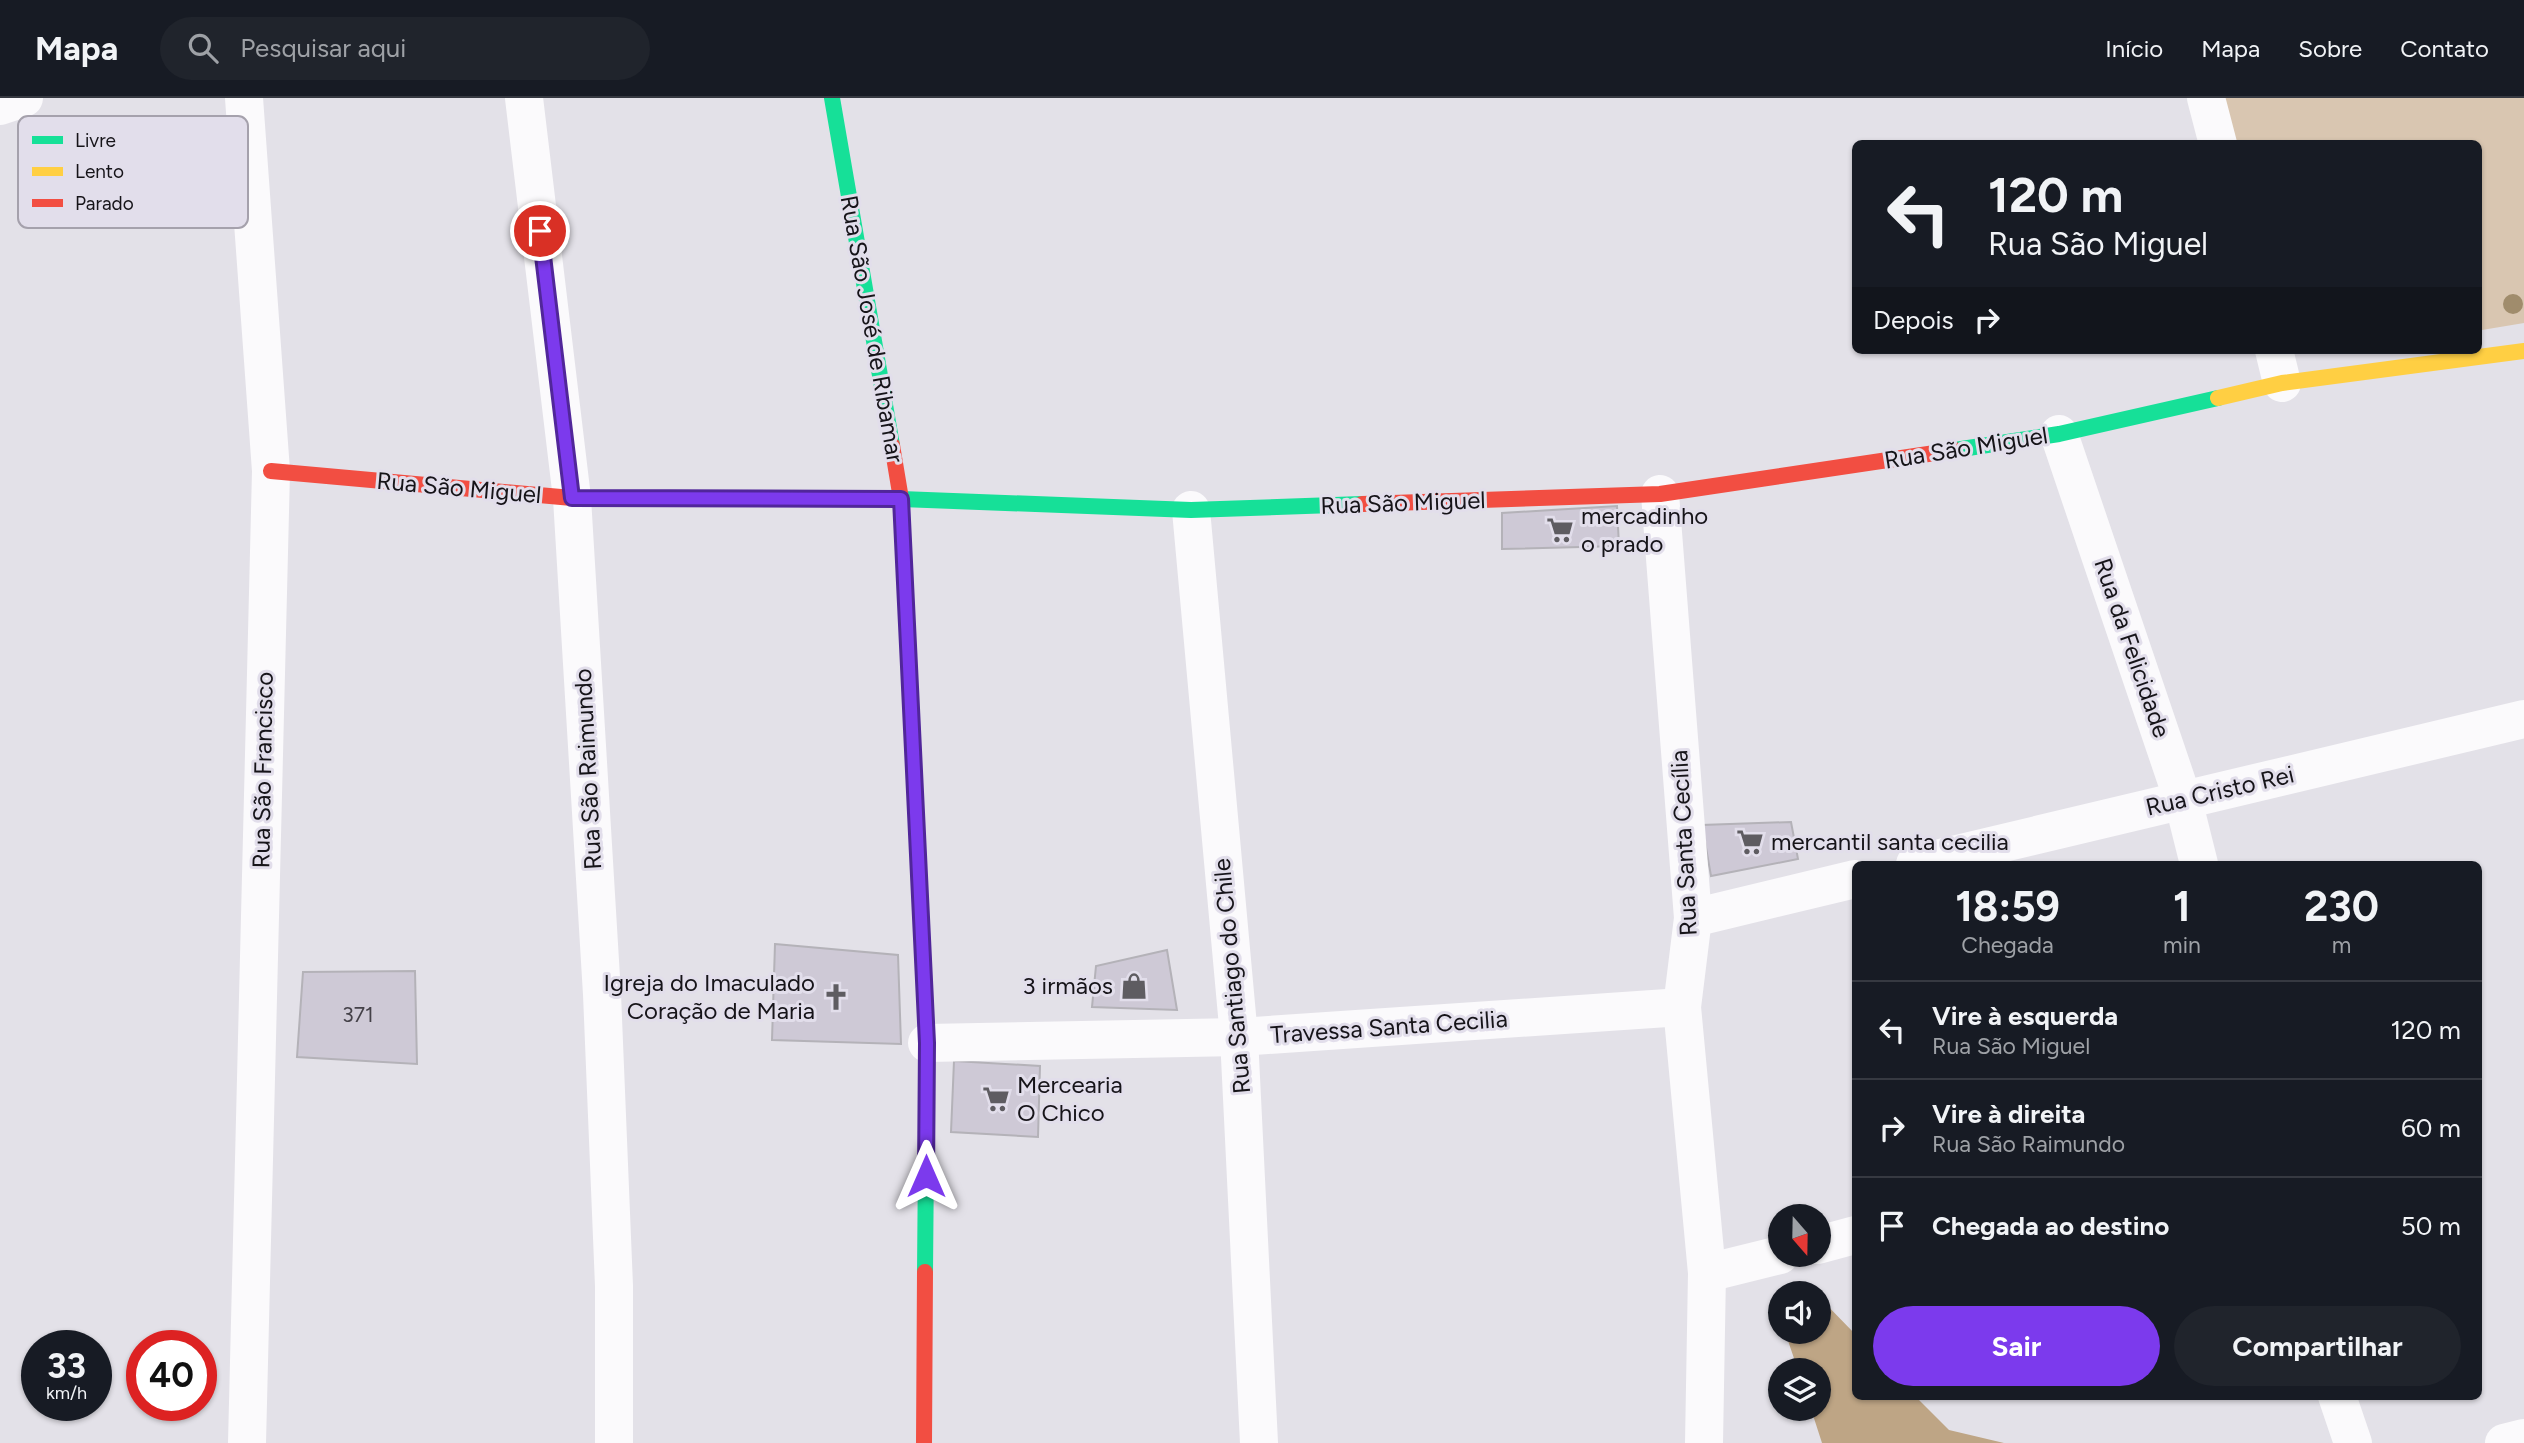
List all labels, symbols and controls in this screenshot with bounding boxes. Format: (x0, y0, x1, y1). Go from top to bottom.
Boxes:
search box (160, 17, 650, 80)
text: Mapa (35, 29, 118, 68)
icon: search (184, 29, 222, 67)
text: Pesquisar aqui (240, 32, 406, 64)
text: Início (2105, 34, 2163, 63)
text: Mapa (2201, 34, 2260, 63)
text: Sobre (2298, 34, 2362, 63)
text: Contato (2400, 34, 2489, 63)
legend (18, 116, 248, 228)
text: Livre (75, 129, 116, 152)
text: Lento (75, 160, 124, 183)
text: 120 m (1988, 165, 2123, 224)
icon: left (1873, 168, 1964, 259)
text: Parado (75, 192, 134, 215)
street label: Rua São José de Ribamar (835, 193, 910, 465)
pin (510, 201, 570, 261)
icon: arrive (521, 212, 559, 250)
text: Rua São Miguel (1988, 225, 2208, 263)
icon: right (1968, 301, 2006, 339)
text: Depois (1873, 304, 1954, 336)
street label: Rua São Miguel (1882, 420, 2050, 475)
street label: Rua São Miguel (376, 466, 543, 509)
street label: Rua São Miguel (1320, 485, 1486, 520)
place label: mercadinho o prado (1581, 501, 1708, 558)
supermarket icon: mercadinho o prado (1545, 515, 1575, 545)
street label: Rua da Felicidade (2088, 554, 2177, 741)
street label: Rua São Raimundo (568, 668, 607, 870)
street label: Rua São Francisco (246, 671, 279, 869)
street label: Rua Santa Cecília (1664, 749, 1703, 937)
street label: Rua Cristo Rei (2143, 759, 2297, 822)
supermarket icon: mercantil santa cecilia (1735, 827, 1765, 857)
place label: mercantil santa cecilia (1771, 827, 2009, 856)
street label: Rua Santiago do Chile (1207, 857, 1256, 1095)
text: 18:59 (1955, 881, 2060, 932)
text: 1 (2173, 881, 2191, 932)
text: 230 (2304, 881, 2379, 932)
text: Chegada (1961, 931, 2054, 959)
text: min (2163, 931, 2201, 959)
text: m (2332, 931, 2351, 959)
place label: Igreja do Imaculado Coração de Maria (604, 968, 815, 1025)
place label: 3 irmãos (1023, 971, 1113, 1000)
shop icon: 3 irmãos (1119, 971, 1149, 1001)
church icon: Igreja do Imaculado Coração de Maria (821, 982, 851, 1012)
text: Vire à esquerda (1932, 1000, 2118, 1032)
house number: 371 (342, 1002, 374, 1027)
street label: Travessa Santa Cecilia (1269, 1004, 1509, 1049)
icon: left (1873, 1011, 1911, 1049)
text: 120 m (2391, 1014, 2461, 1046)
text: Rua São Miguel (1932, 1032, 2090, 1060)
place label: Mercearia O Chico (1017, 1070, 1123, 1127)
supermarket icon: Mercearia O Chico (981, 1084, 1011, 1114)
text: Vire à direita (1932, 1098, 2085, 1130)
icon: right (1873, 1109, 1911, 1147)
text: 60 m (2401, 1112, 2461, 1144)
text: Rua São Raimundo (1932, 1130, 2125, 1158)
position arrow (889, 1139, 963, 1213)
north arrow (1768, 1204, 1830, 1267)
map controls (1768, 1204, 1831, 1421)
icon: arrive (1873, 1207, 1911, 1245)
text: Chegada ao destino (1932, 1210, 2169, 1242)
text: 50 m (2401, 1210, 2461, 1242)
button: sound (1768, 1281, 1831, 1344)
button: Sair (1873, 1306, 2160, 1386)
button: Compartilhar (2174, 1306, 2461, 1386)
speed limit sign: 40 (126, 1330, 217, 1421)
text: 33 (47, 1345, 86, 1387)
button: layers (1768, 1358, 1831, 1421)
text: km/h (46, 1382, 87, 1404)

